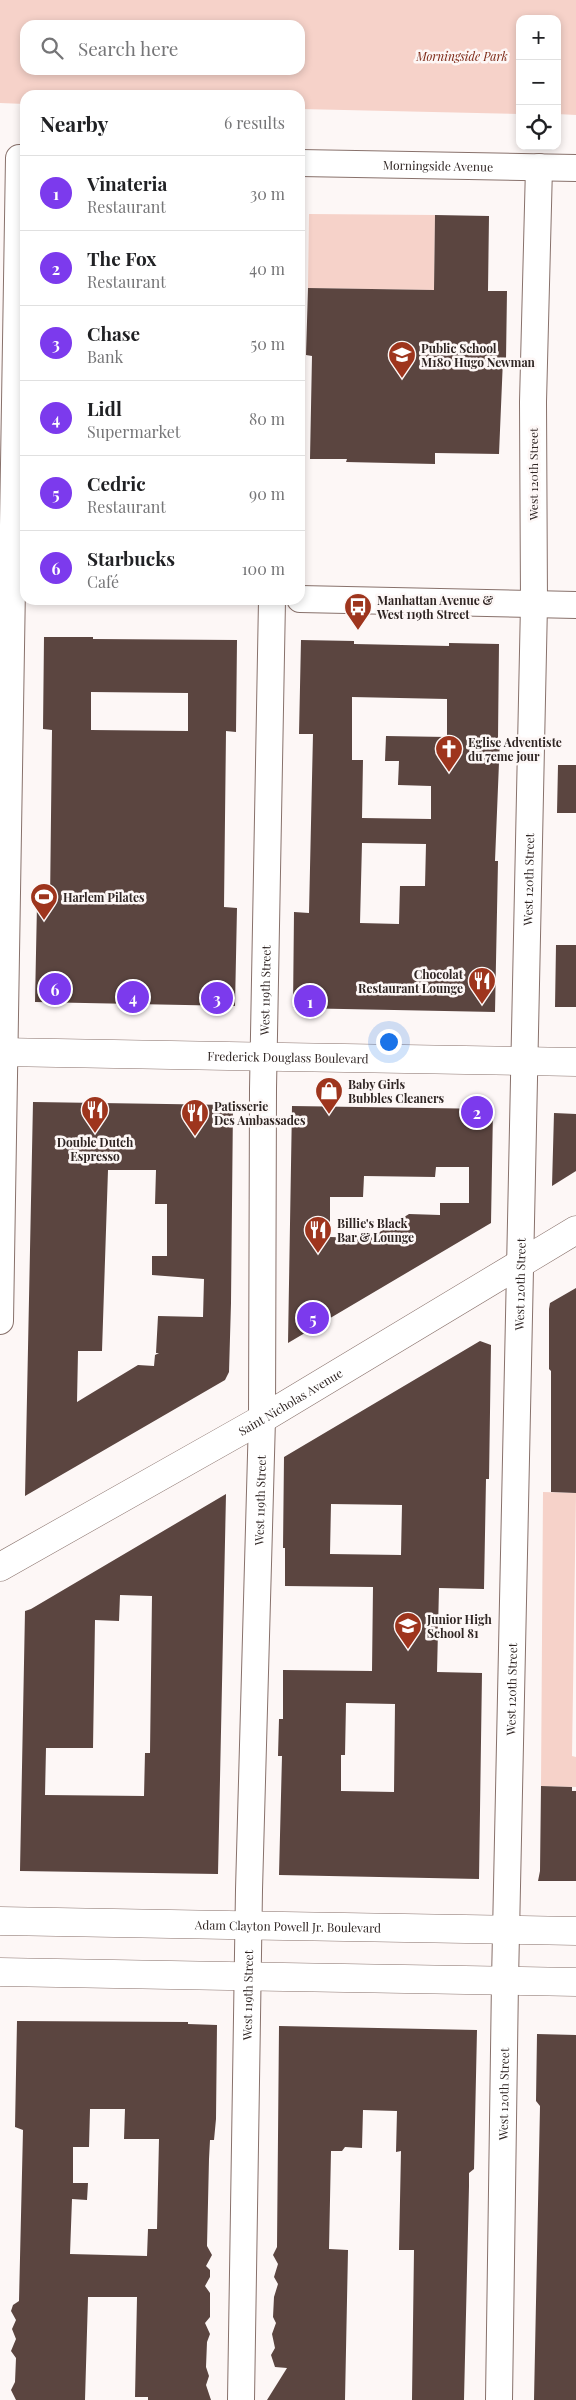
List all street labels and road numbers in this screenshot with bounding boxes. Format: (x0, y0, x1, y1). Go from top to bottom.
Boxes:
street label: Morningside Avenue (383, 157, 493, 174)
street label: West 120th Street (525, 427, 541, 521)
street label: West 120th Street (519, 832, 537, 927)
street label: West 119th Street (256, 944, 274, 1036)
street label: Frederick Douglass Boulevard (207, 1048, 369, 1066)
street label: West 120th Street (511, 1237, 529, 1332)
street label: Saint Nicholas Avenue (235, 1365, 345, 1439)
street label: West 119th Street (250, 1454, 269, 1546)
street label: West 120th Street (502, 1642, 520, 1737)
street label: Adam Clayton Powell Jr. Boulevard (194, 1916, 381, 1936)
street label: West 119th Street (239, 1949, 256, 2041)
street label: West 120th Street (495, 2047, 512, 2141)

